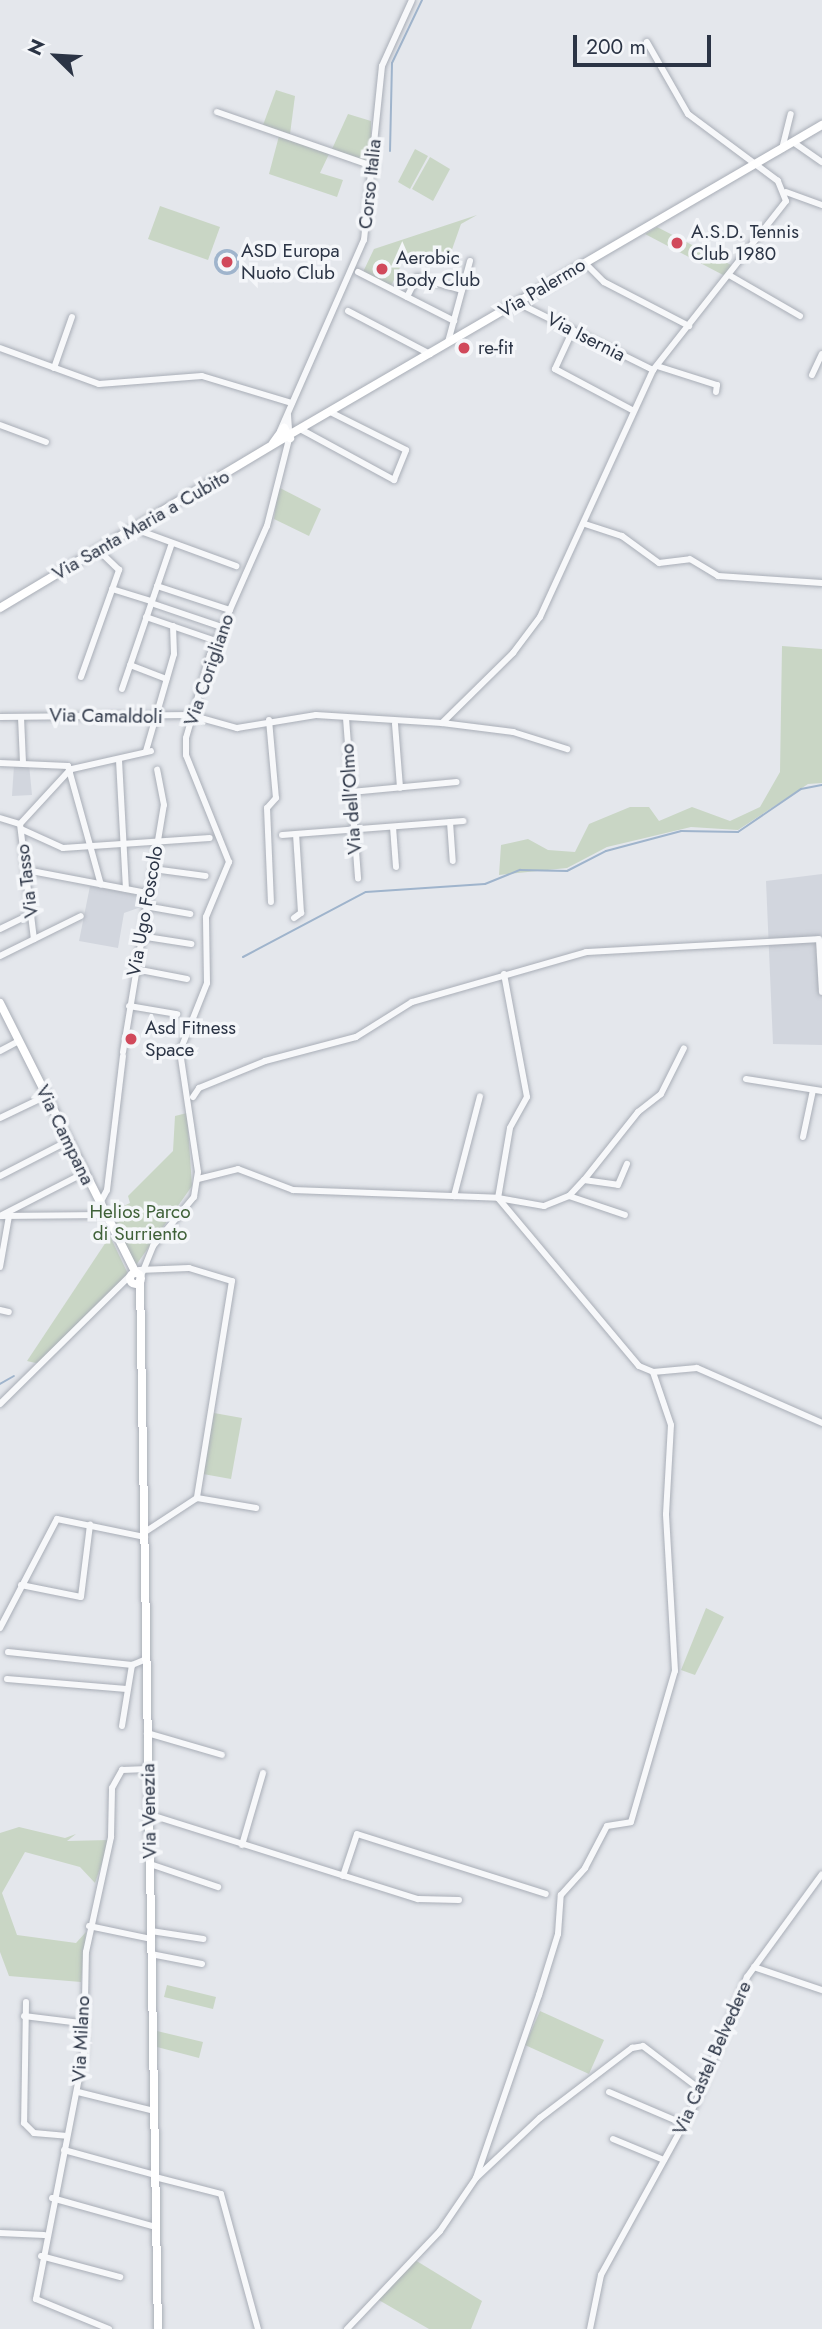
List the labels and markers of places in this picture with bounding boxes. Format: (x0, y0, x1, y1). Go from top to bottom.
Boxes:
place label: A.S.D. Tennis Club 1980 (691, 221, 799, 265)
marker: A.S.D. Tennis Club 1980 (669, 235, 685, 251)
place label: ASD Europa Nuoto Club (241, 240, 340, 284)
place label: Aerobic Body Club (396, 247, 480, 291)
marker: ASD Europa Nuoto Club (219, 254, 235, 270)
marker: Aerobic Body Club (374, 261, 390, 277)
place label: re-fit (478, 337, 513, 359)
marker: re-fit (456, 340, 472, 356)
place label: Asd Fitness Space (145, 1017, 236, 1061)
marker: Asd Fitness Space (123, 1031, 139, 1047)

